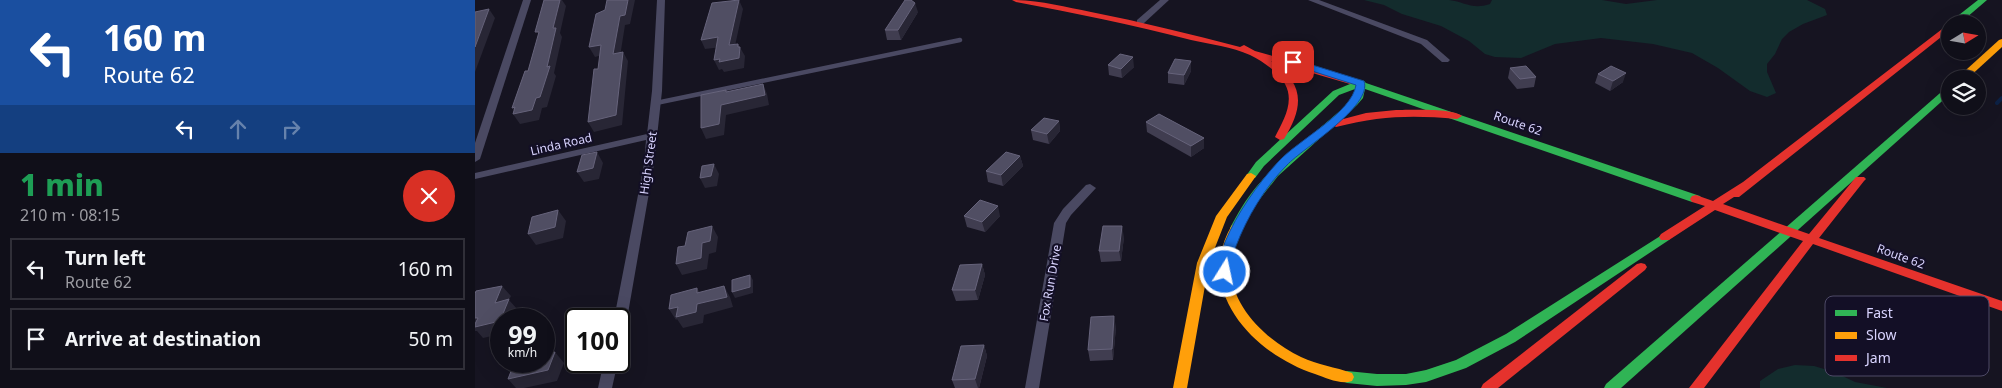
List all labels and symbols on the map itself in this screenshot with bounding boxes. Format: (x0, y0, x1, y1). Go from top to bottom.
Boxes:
north arrow (1941, 15, 1986, 60)
pin (1272, 41, 1314, 83)
street label: Route 62 (1492, 107, 1545, 139)
street label: Linda Road (528, 129, 594, 159)
street label: High Street (635, 130, 661, 196)
street label: Route 62 (1875, 239, 1928, 273)
street label: Fox Run Drive (1035, 243, 1065, 323)
position arrow (1198, 245, 1250, 297)
legend (1825, 296, 1989, 376)
text: Fast (1866, 303, 1893, 322)
speed limit sign: 100 (565, 308, 630, 373)
text: Slow (1866, 325, 1897, 344)
text: Jam (1864, 348, 1891, 367)

